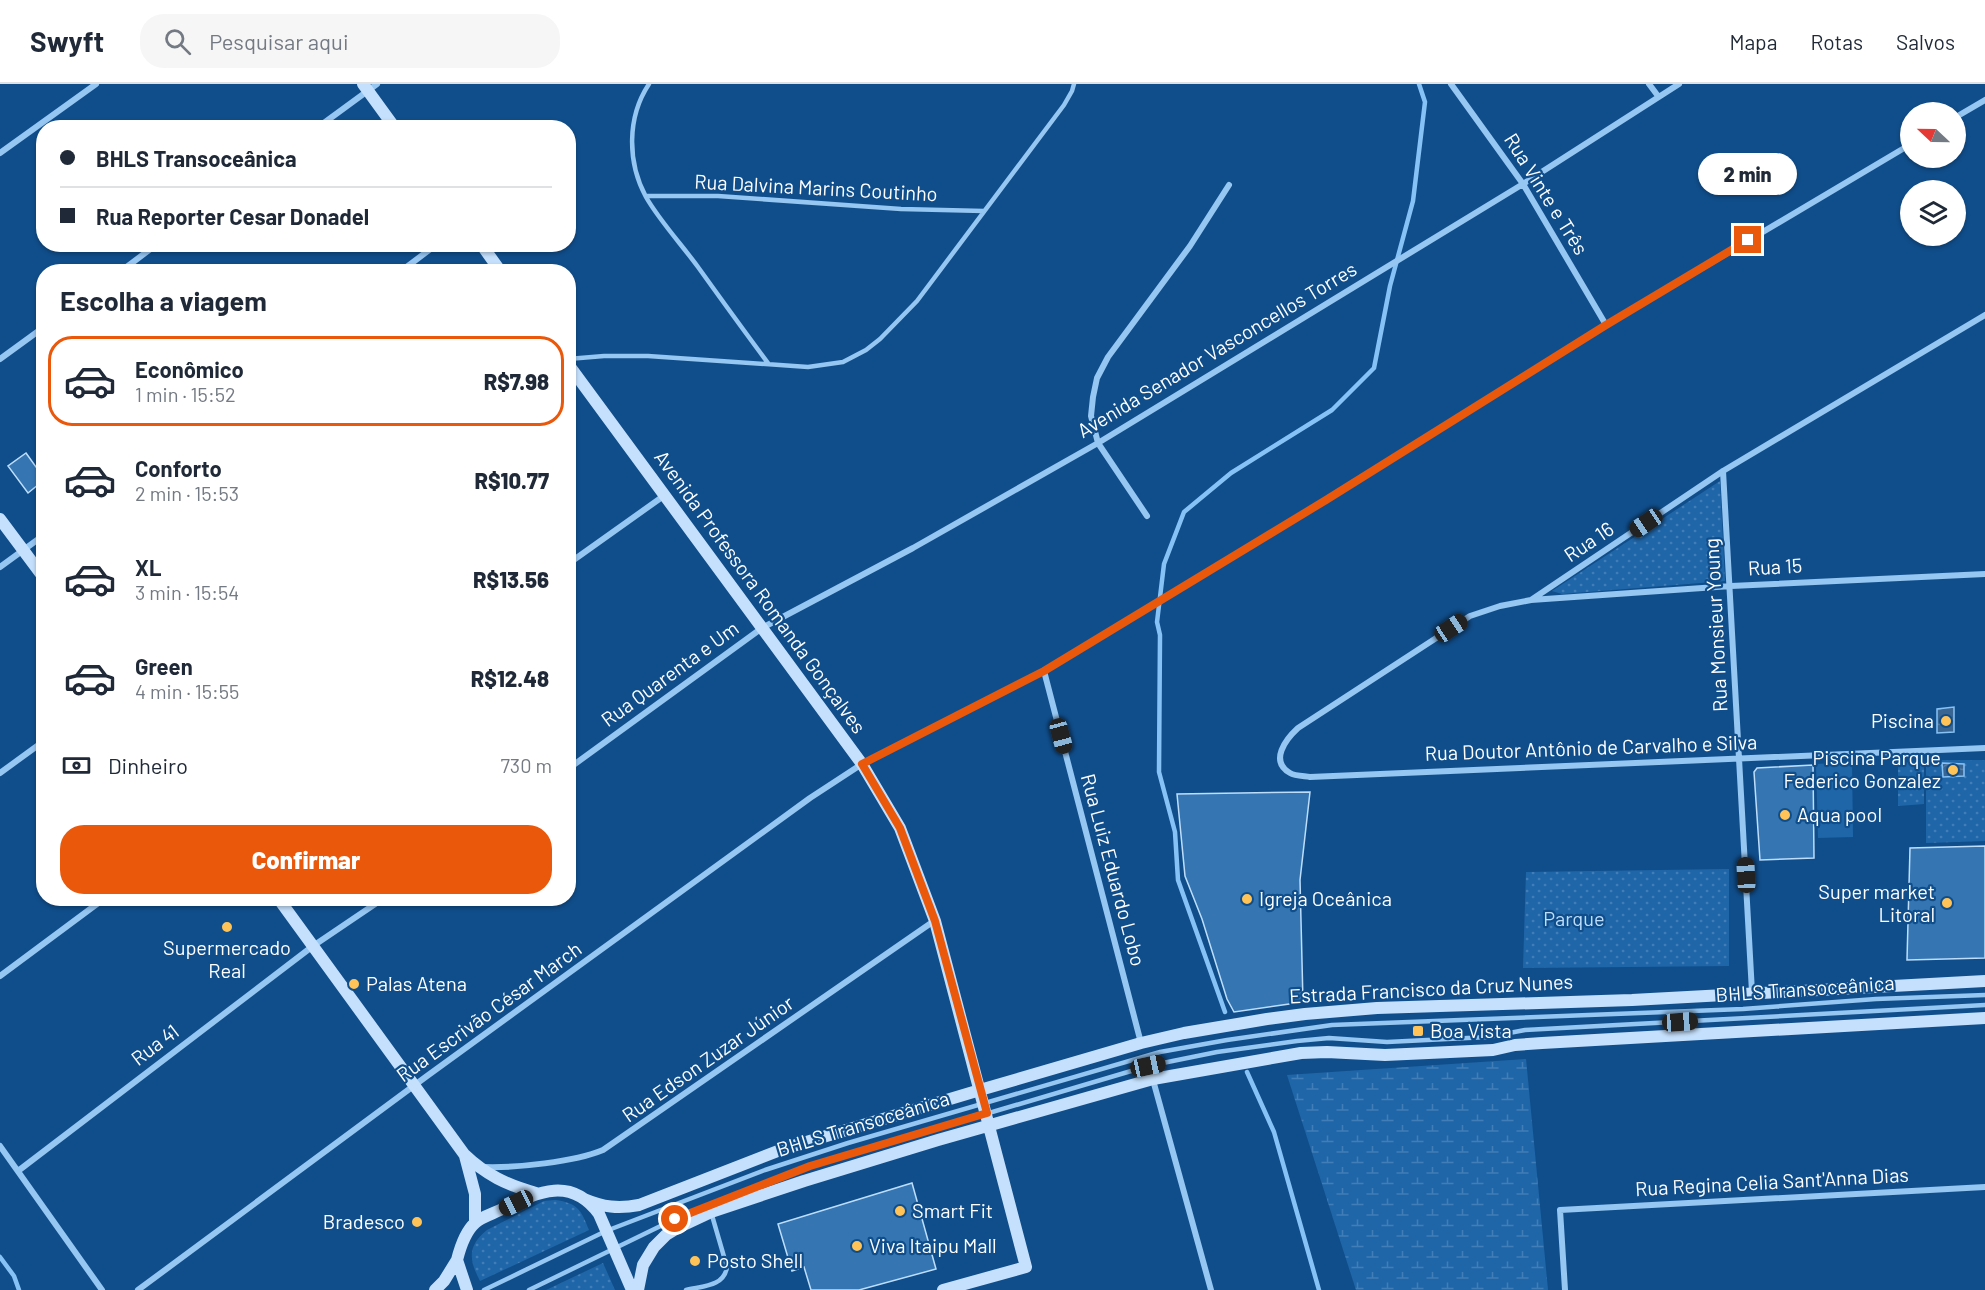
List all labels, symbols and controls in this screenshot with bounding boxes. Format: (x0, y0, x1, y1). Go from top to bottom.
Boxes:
search box (140, 14, 560, 68)
text: Swyft (30, 24, 104, 58)
icon: search (161, 25, 194, 58)
text: Pesquisar aqui (209, 28, 349, 54)
text: Mapa (1729, 29, 1777, 54)
text: Rotas (1810, 29, 1863, 54)
text: Salvos (1896, 29, 1955, 54)
north arrow (1900, 102, 1966, 168)
map controls (1900, 102, 1966, 246)
street label: Rua Vinte e Três (1500, 128, 1594, 259)
text: BHLS Transoceânica (96, 145, 297, 171)
callout: 2 min (1698, 153, 1798, 195)
text: 2 min (1723, 162, 1772, 186)
street label: Rua Dalvina Marins Coutinho (694, 169, 938, 205)
button: layers (1900, 180, 1966, 246)
text: Rua Reporter Cesar Donadel (96, 203, 369, 229)
route end (1734, 226, 1761, 253)
street label: Avenida Senador Vasconcellos Torres (1072, 256, 1360, 442)
text: Escolha a viagem (60, 284, 267, 316)
icon: car (63, 354, 117, 408)
text: Econômico (135, 356, 244, 382)
text: R$7.98 (484, 368, 549, 394)
text: 1 min · 15:52 (135, 382, 236, 406)
street label: Avenida Professora Romanda Gonçalves (650, 445, 872, 738)
icon: car (63, 453, 117, 507)
text: Conforto (135, 455, 222, 481)
text: R$10.77 (474, 467, 549, 493)
text: 2 min · 15:53 (135, 481, 239, 505)
car (1626, 505, 1666, 541)
street label: Rua 16 (1559, 516, 1618, 566)
street label: Rua Monsieur Young (1698, 538, 1732, 712)
icon: car (63, 552, 117, 606)
street label: Rua 15 (1747, 553, 1803, 579)
text: XL (135, 554, 161, 580)
text: R$13.56 (473, 566, 549, 592)
text: 3 min · 15:54 (135, 580, 239, 604)
car (1431, 611, 1471, 645)
street label: Rua Quarenta e Um (596, 615, 743, 731)
icon: car (63, 651, 117, 705)
text: Green (135, 653, 193, 679)
text: R$12.48 (471, 665, 549, 691)
text: 4 min · 15:55 (135, 679, 239, 703)
place label: Piscina (1871, 708, 1934, 732)
marker: Piscina (1939, 714, 1953, 728)
car (1048, 716, 1074, 756)
street label: Rua Doutor Antônio de Carvalho e Silva (1424, 729, 1758, 765)
place label: Piscina Parque Federico Gonzalez (1783, 745, 1941, 792)
icon: cash (60, 749, 93, 782)
text: Dinheiro (108, 752, 188, 778)
text: 730 m (500, 753, 552, 777)
marker: Piscina Parque Federico Gonzalez (1946, 763, 1960, 777)
street label: Rua Luiz Eduardo Lobo (1077, 771, 1151, 969)
place label: Aqua pool (1797, 802, 1882, 826)
marker: Aqua pool (1778, 808, 1792, 822)
button: Confirmar (60, 825, 552, 894)
car (1736, 857, 1756, 893)
place label: Super market Litoral (1818, 879, 1935, 926)
place label: Igreja Oceânica (1259, 886, 1392, 910)
marker: Igreja Oceânica (1240, 892, 1254, 906)
marker: Super market Litoral (1940, 896, 1954, 910)
park label: Parque (1543, 906, 1605, 930)
marker: Supermercado Real (220, 920, 234, 934)
place label: Supermercado Real (163, 935, 291, 982)
street label: Rua Escrivão César March (391, 936, 585, 1086)
street label: Estrada Francisco da Cruz Nunes (1288, 969, 1574, 1007)
street label: BHLS Transoceânica (1715, 970, 1895, 1006)
place label: Palas Atena (366, 971, 467, 995)
marker: Palas Atena (347, 977, 361, 991)
street label: Rua Edson Zuzar Júnior (617, 990, 798, 1127)
car (1661, 1012, 1699, 1032)
place label: Boa Vista (1430, 1018, 1512, 1042)
street label: Rua 41 (126, 1019, 183, 1070)
marker: Boa Vista (1411, 1024, 1425, 1038)
car (1129, 1053, 1167, 1079)
street label: BHLS Transoceânica (773, 1085, 952, 1161)
street label: Rua Regina Celia Sant'Anna Dias (1634, 1162, 1909, 1200)
car (496, 1187, 536, 1219)
place label: Smart Fit (912, 1198, 993, 1222)
marker: Smart Fit (893, 1204, 907, 1218)
route start (661, 1205, 688, 1232)
place label: Bradesco (323, 1209, 405, 1233)
marker: Bradesco (410, 1215, 424, 1229)
place label: Viva Itaipu Mall (869, 1233, 997, 1257)
marker: Viva Itaipu Mall (850, 1239, 864, 1253)
place label: Posto Shell (707, 1248, 803, 1272)
marker: Posto Shell (688, 1254, 702, 1268)

